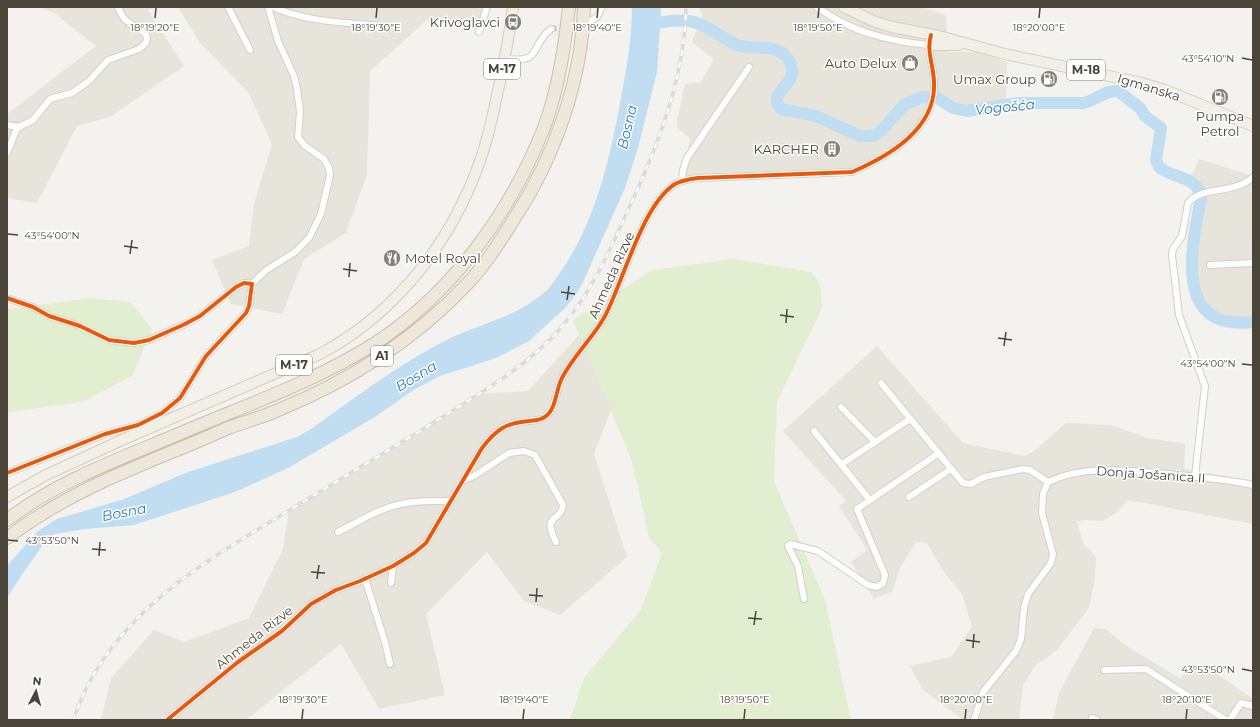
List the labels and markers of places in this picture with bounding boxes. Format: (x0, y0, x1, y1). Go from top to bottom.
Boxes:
bus stop icon: Krivoglavci (503, 12, 523, 32)
place label: Krivoglavci (430, 14, 500, 30)
shop icon: Auto Delux (900, 53, 920, 73)
place label: Auto Delux (825, 55, 897, 71)
fuel station icon: Umax Group (1039, 69, 1059, 89)
place label: Umax Group (953, 71, 1036, 87)
fuel station icon: Pumpa Petrol (1210, 87, 1230, 107)
place label: Pumpa Petrol (1196, 108, 1244, 139)
building icon: KARCHER (822, 139, 842, 159)
place label: KARCHER (754, 141, 819, 157)
restaurant icon: Motel Royal (382, 248, 402, 268)
place label: Motel Royal (405, 250, 481, 266)

